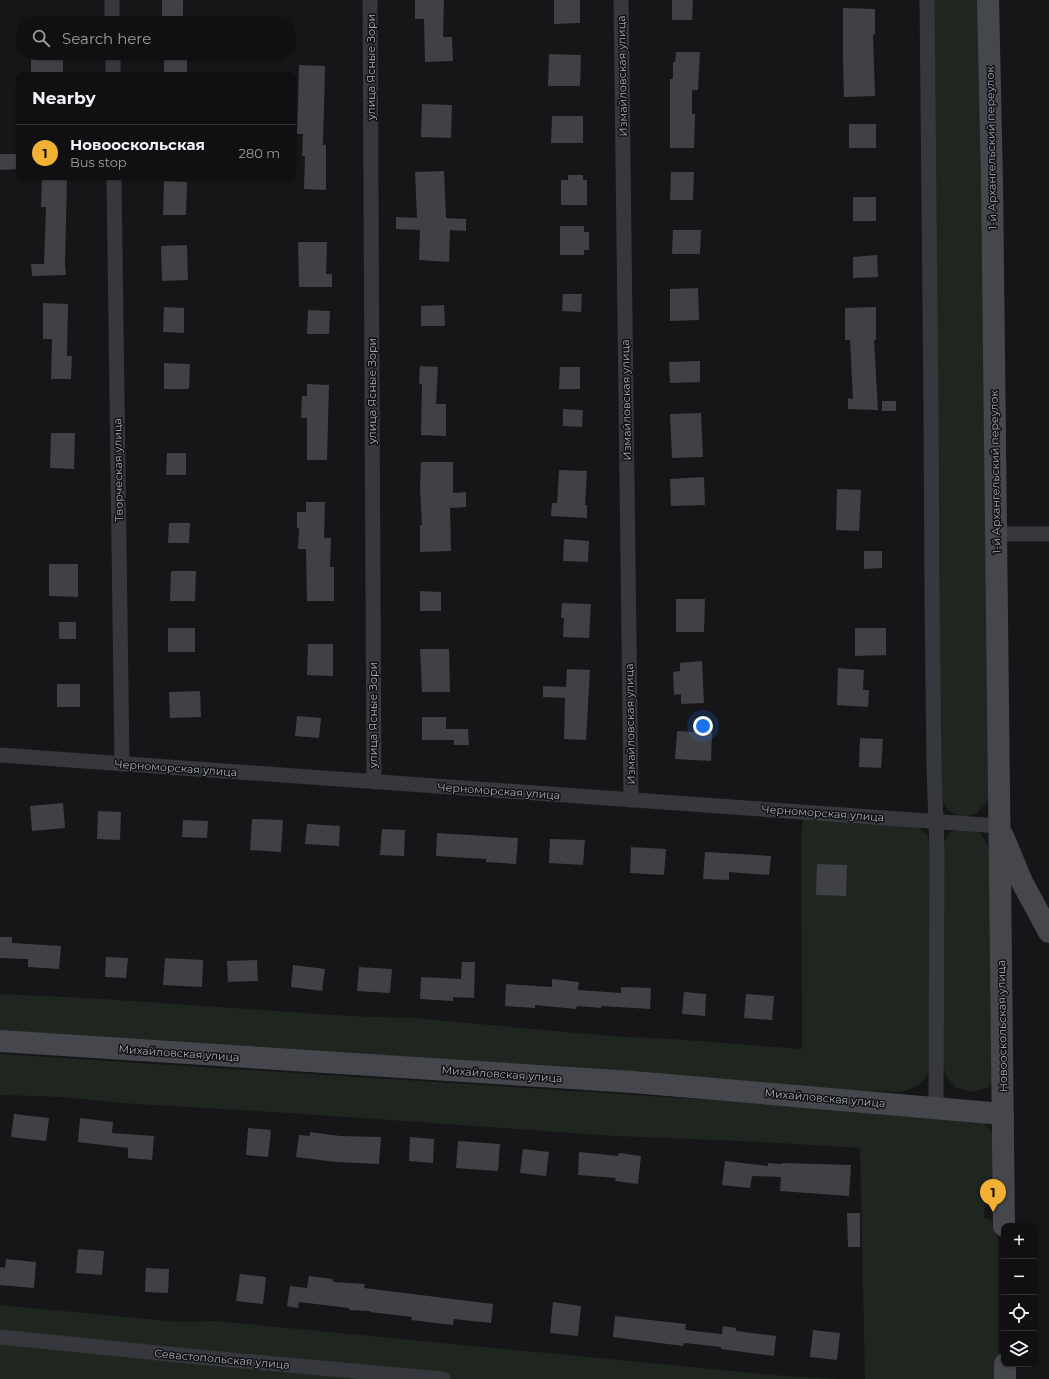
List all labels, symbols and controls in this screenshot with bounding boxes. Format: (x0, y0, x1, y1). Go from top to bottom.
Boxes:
street label: улица Ясные Зори (364, 14, 378, 121)
street label: Измайловская улица (614, 15, 630, 137)
search box (16, 16, 296, 60)
icon: search (30, 27, 52, 49)
text: Search here (62, 29, 151, 48)
street label: 1-й Архангельский переулок (983, 65, 999, 230)
text: Nearby (32, 88, 96, 108)
text: Новооскольская (70, 135, 205, 154)
text: 1 (42, 145, 48, 161)
text: 280 m (239, 145, 280, 161)
text: Bus stop (70, 154, 127, 170)
street label: улица Ясные Зори (365, 338, 379, 445)
street label: Измайловская улица (618, 339, 634, 461)
street label: 1-й Архангельский переулок (987, 389, 1003, 554)
street label: Творческая улица (110, 418, 126, 522)
street label: улица Ясные Зори (366, 662, 380, 769)
street label: Измайловская улица (622, 663, 638, 785)
your location (693, 716, 713, 736)
street label: Черноморская улица (114, 757, 238, 779)
street label: Черноморская улица (437, 780, 561, 802)
street label: Черноморская улица (761, 802, 885, 824)
street label: Новооскольская улица (994, 960, 1010, 1092)
street label: Михайловская улица (118, 1042, 240, 1064)
street label: Михайловская улица (441, 1063, 563, 1085)
street label: Михайловская улица (764, 1086, 886, 1110)
pin: 1 (980, 1179, 1006, 1212)
map controls (1001, 1223, 1037, 1367)
button: + (1001, 1223, 1037, 1259)
button: − (1001, 1259, 1037, 1295)
button: locate (1001, 1295, 1037, 1331)
button: layers (1001, 1331, 1037, 1367)
street label: Севастопольская улица (154, 1346, 290, 1372)

